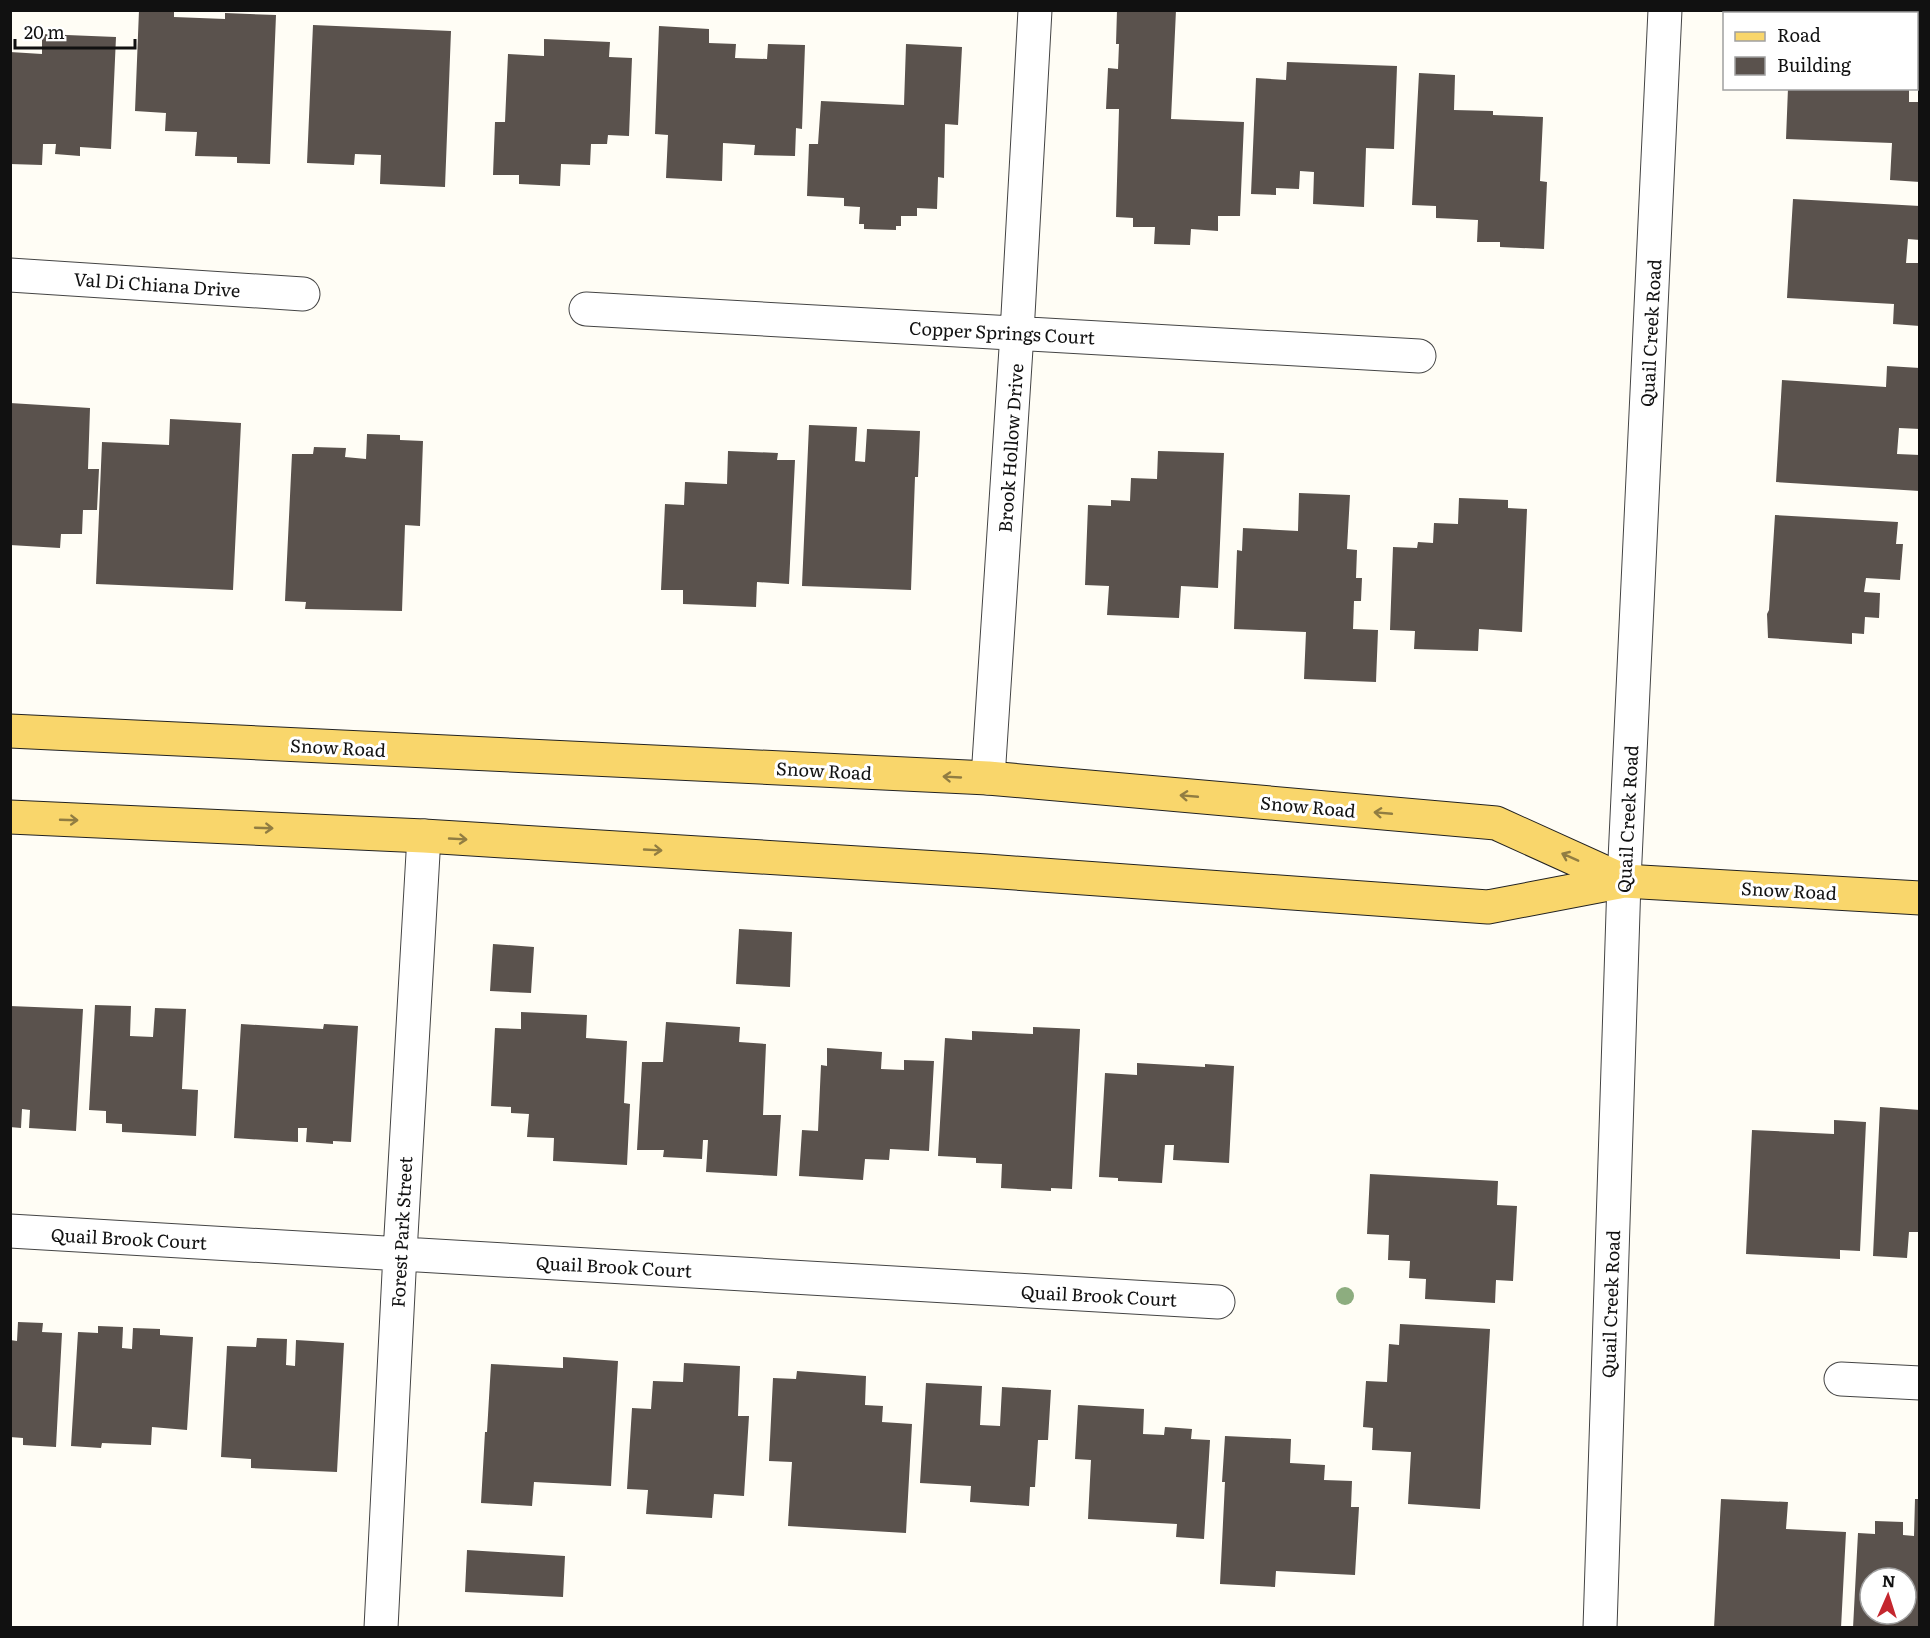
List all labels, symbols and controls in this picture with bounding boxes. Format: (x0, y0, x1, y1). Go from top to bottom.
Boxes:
scale bar (15, 12, 135, 50)
legend (1723, 12, 1918, 90)
text: 20 m (24, 18, 65, 45)
text: Road (1777, 21, 1821, 48)
text: Building (1777, 51, 1852, 78)
street label: Quail Creek Road (1633, 258, 1667, 408)
street label: Val Di Chiana Drive (73, 265, 241, 303)
street label: Copper Springs Court (908, 314, 1096, 350)
street label: Brook Hollow Drive (991, 363, 1029, 533)
street label: Snow Road (290, 731, 386, 763)
street label: Quail Creek Road (1610, 744, 1644, 894)
street label: Snow Road (776, 754, 872, 786)
one-way arrow (943, 771, 963, 782)
street label: Snow Road (1259, 788, 1357, 824)
one-way arrow (1179, 790, 1199, 801)
one-way arrow (1373, 807, 1393, 818)
one-way arrow (58, 814, 78, 825)
one-way arrow (253, 823, 273, 834)
one-way arrow (448, 833, 468, 844)
one-way arrow (643, 845, 663, 856)
one-way arrow (1562, 850, 1580, 862)
street label: Snow Road (1741, 874, 1837, 906)
street label: Forest Park Street (384, 1155, 418, 1308)
street label: Quail Brook Court (50, 1220, 208, 1256)
street label: Quail Creek Road (1594, 1230, 1626, 1378)
street label: Quail Brook Court (535, 1248, 693, 1284)
street label: Quail Brook Court (1020, 1277, 1178, 1313)
north arrow (1858, 1566, 1918, 1626)
text: N (1881, 1568, 1896, 1592)

